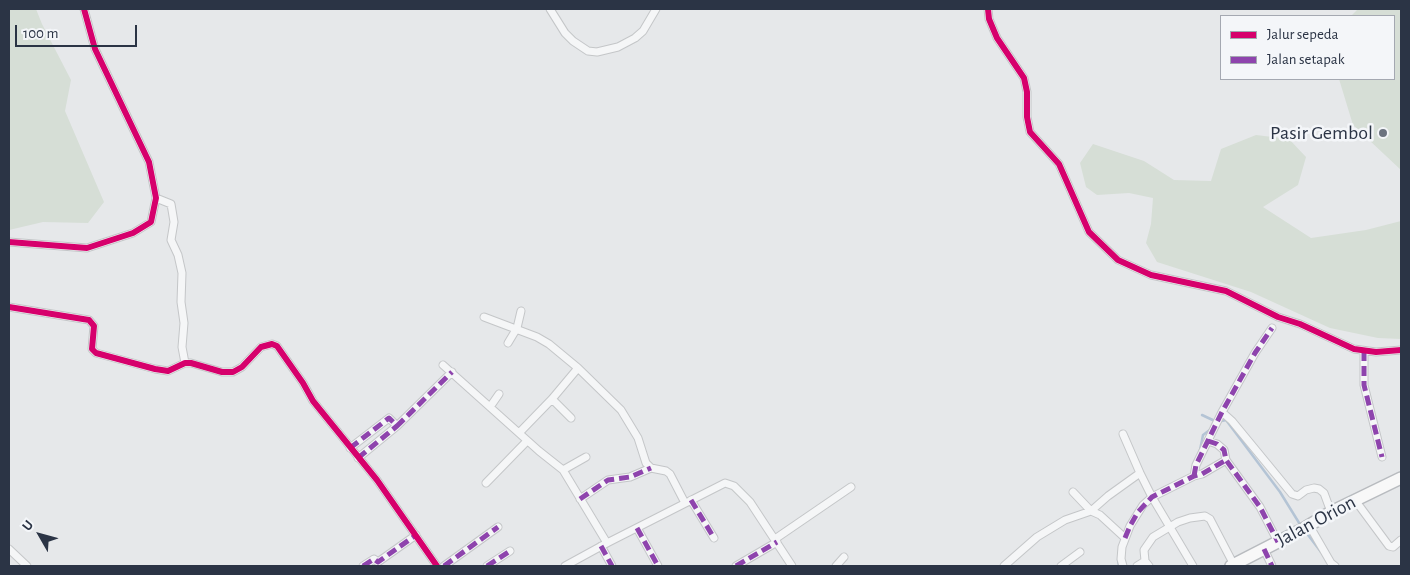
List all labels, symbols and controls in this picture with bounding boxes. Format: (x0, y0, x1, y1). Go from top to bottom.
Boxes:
scale bar (18, 15, 140, 47)
legend (1220, 15, 1395, 80)
text: 100 m (23, 26, 58, 41)
text: Jalur sepeda (1267, 27, 1339, 42)
text: Jalan setapak (1267, 52, 1345, 67)
place label: Pasir Gembol (1270, 121, 1373, 145)
marker: Pasir Gembol (1377, 127, 1389, 139)
street label: Jalan Orion (1272, 490, 1360, 552)
north arrow (15, 510, 65, 560)
text: U (20, 518, 36, 534)

